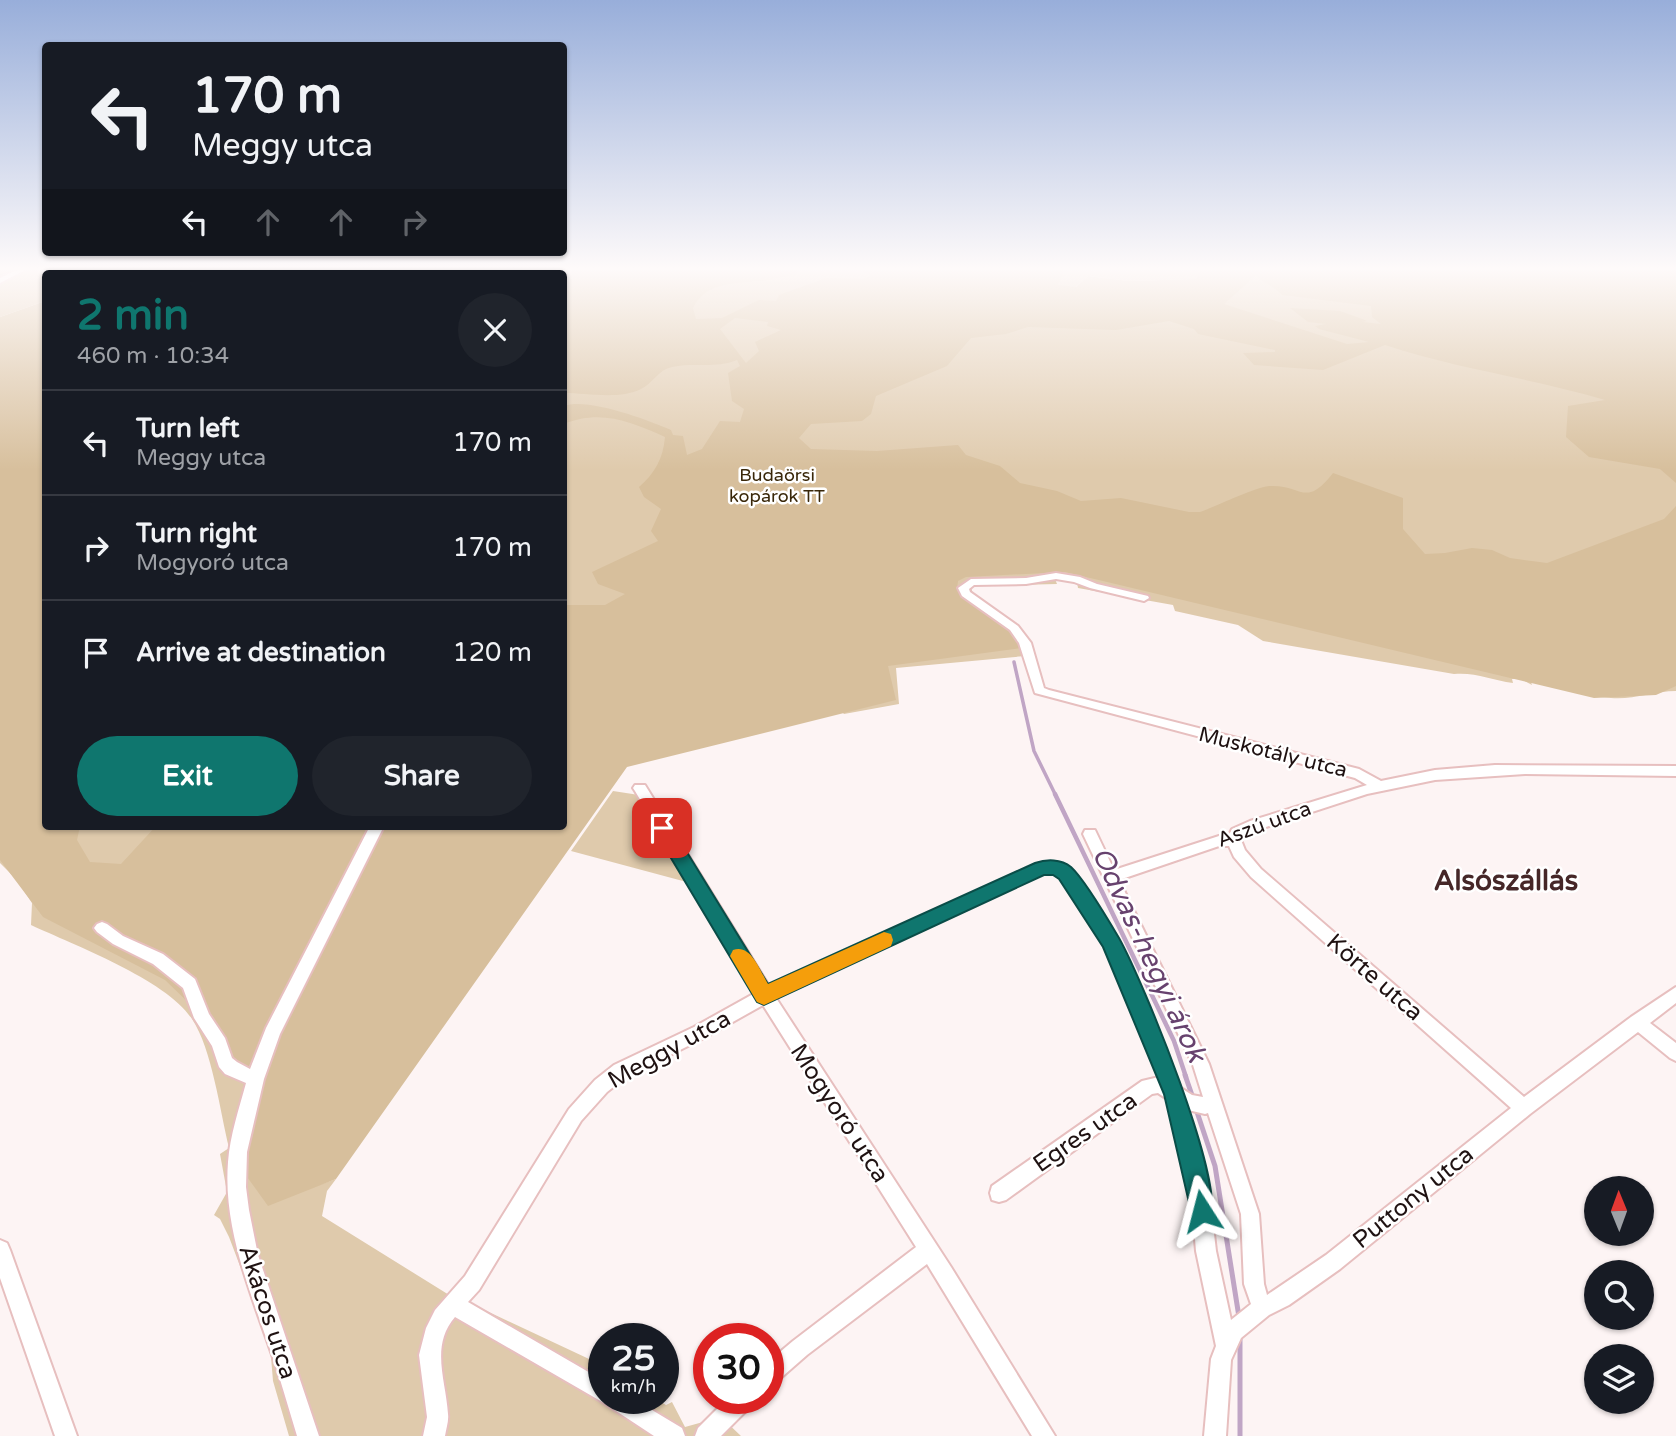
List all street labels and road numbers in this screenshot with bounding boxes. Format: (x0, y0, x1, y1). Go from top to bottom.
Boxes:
street label: Muskotály utca (1196, 722, 1350, 783)
street label: Aszú utca (1214, 796, 1315, 853)
street label: Körte utca (1320, 928, 1429, 1027)
street label: Meggy utca (603, 1004, 736, 1095)
street label: Mogyoró utca (784, 1039, 895, 1188)
street label: Egres utca (1028, 1086, 1143, 1179)
street label: Puttony utca (1347, 1140, 1479, 1255)
street label: Akácos utca (232, 1242, 303, 1383)

